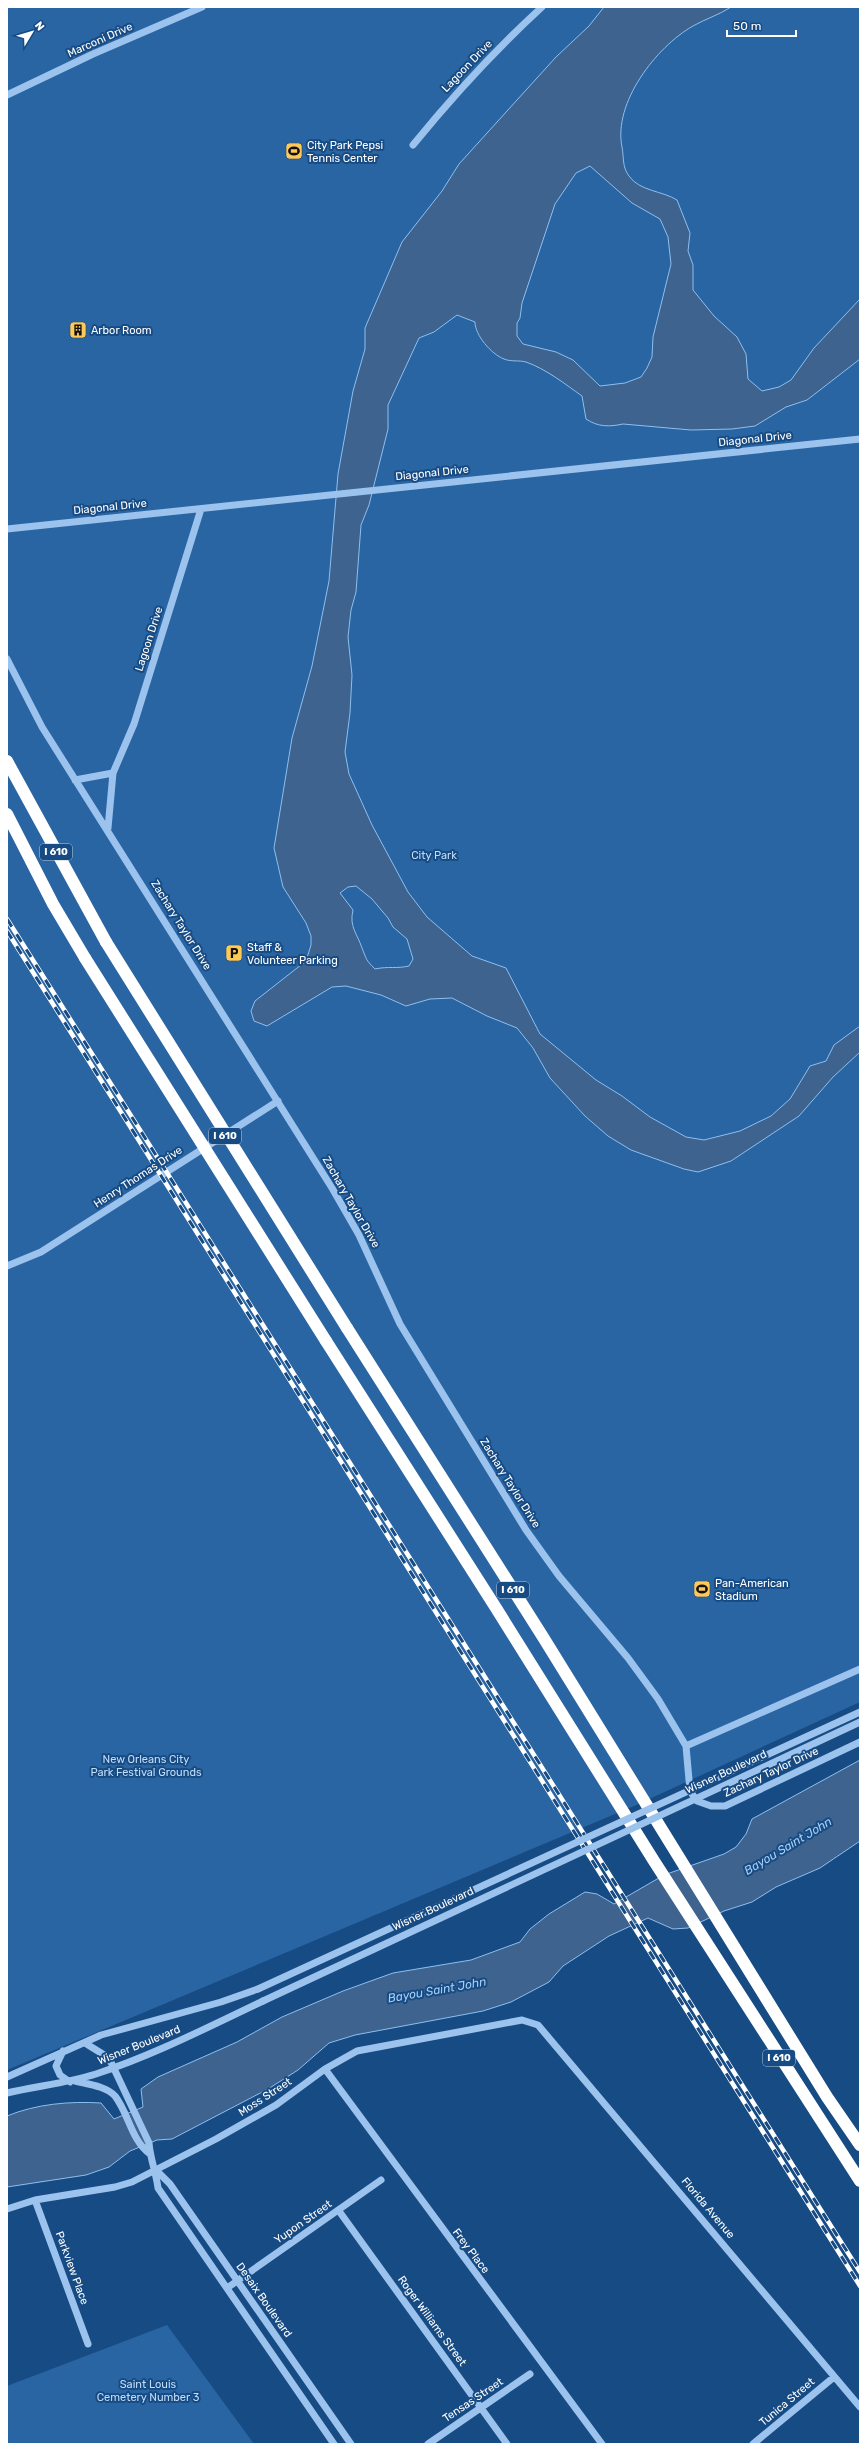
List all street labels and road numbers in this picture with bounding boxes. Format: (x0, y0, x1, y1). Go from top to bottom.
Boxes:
street label: Marconi Drive (65, 20, 135, 60)
street label: Lagoon Drive (439, 37, 495, 95)
street label: Diagonal Drive (718, 429, 792, 449)
street label: Diagonal Drive (395, 463, 469, 483)
street label: Diagonal Drive (73, 497, 147, 517)
street label: Lagoon Drive (132, 605, 166, 673)
road number: I 610 (40, 844, 72, 860)
street label: Zachary Taylor Drive (148, 878, 214, 972)
road number: I 610 (209, 1128, 241, 1144)
street label: Henry Thomas Drive (91, 1144, 185, 1210)
street label: Zachary Taylor Drive (320, 1154, 382, 1250)
street label: Zachary Taylor Drive (477, 1436, 543, 1530)
road number: I 610 (497, 1582, 529, 1598)
street label: Zachary Taylor Drive (721, 1744, 821, 1800)
street label: Wisner Boulevard (683, 1748, 769, 1796)
street label: Wisner Boulevard (390, 1885, 476, 1933)
street label: Wisner Boulevard (96, 2022, 182, 2068)
road number: I 610 (763, 2050, 795, 2066)
street label: Moss Street (236, 2075, 295, 2119)
street label: Florida Avenue (679, 2175, 737, 2241)
street label: Yupon Street (272, 2197, 335, 2247)
street label: Frey Place (450, 2226, 492, 2276)
street label: Parkview Place (53, 2230, 91, 2306)
street label: Desaix Boulevard (233, 2260, 295, 2340)
street label: Roger Williams Street (395, 2273, 469, 2369)
street label: Tensas Street (440, 2375, 506, 2425)
street label: Tunica Street (757, 2375, 818, 2429)

